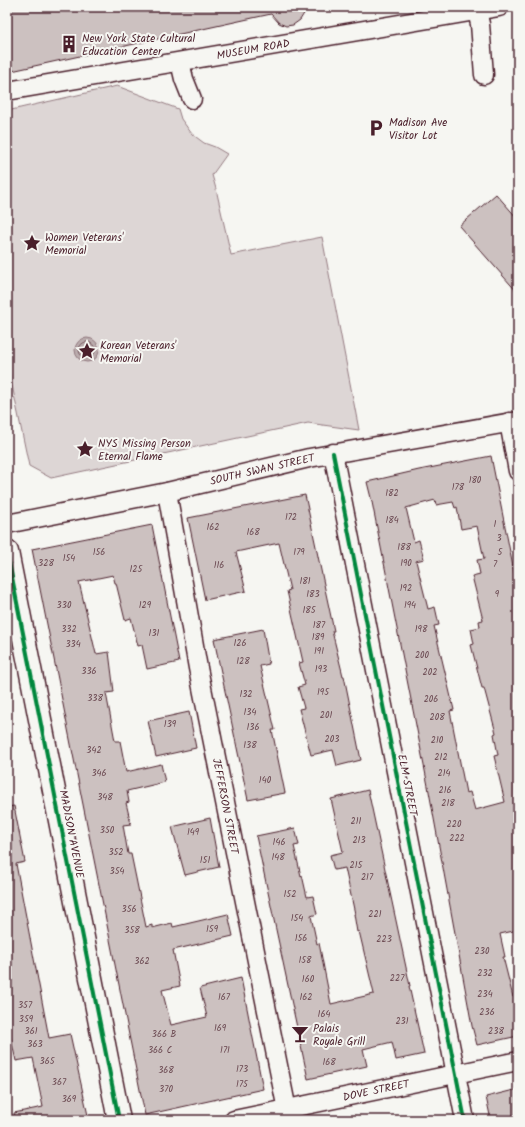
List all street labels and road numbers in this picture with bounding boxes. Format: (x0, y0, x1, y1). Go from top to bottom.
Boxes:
street label: MUSEUM ROAD (215, 35, 291, 65)
street label: SOUTH SWAN STREET (208, 449, 317, 491)
street label: ELM STREET (392, 753, 422, 819)
street label: JEFFERSON STREET (207, 757, 243, 857)
street label: MADISON AVENUE (54, 788, 89, 881)
street label: DOVE STREET (341, 1075, 412, 1107)

